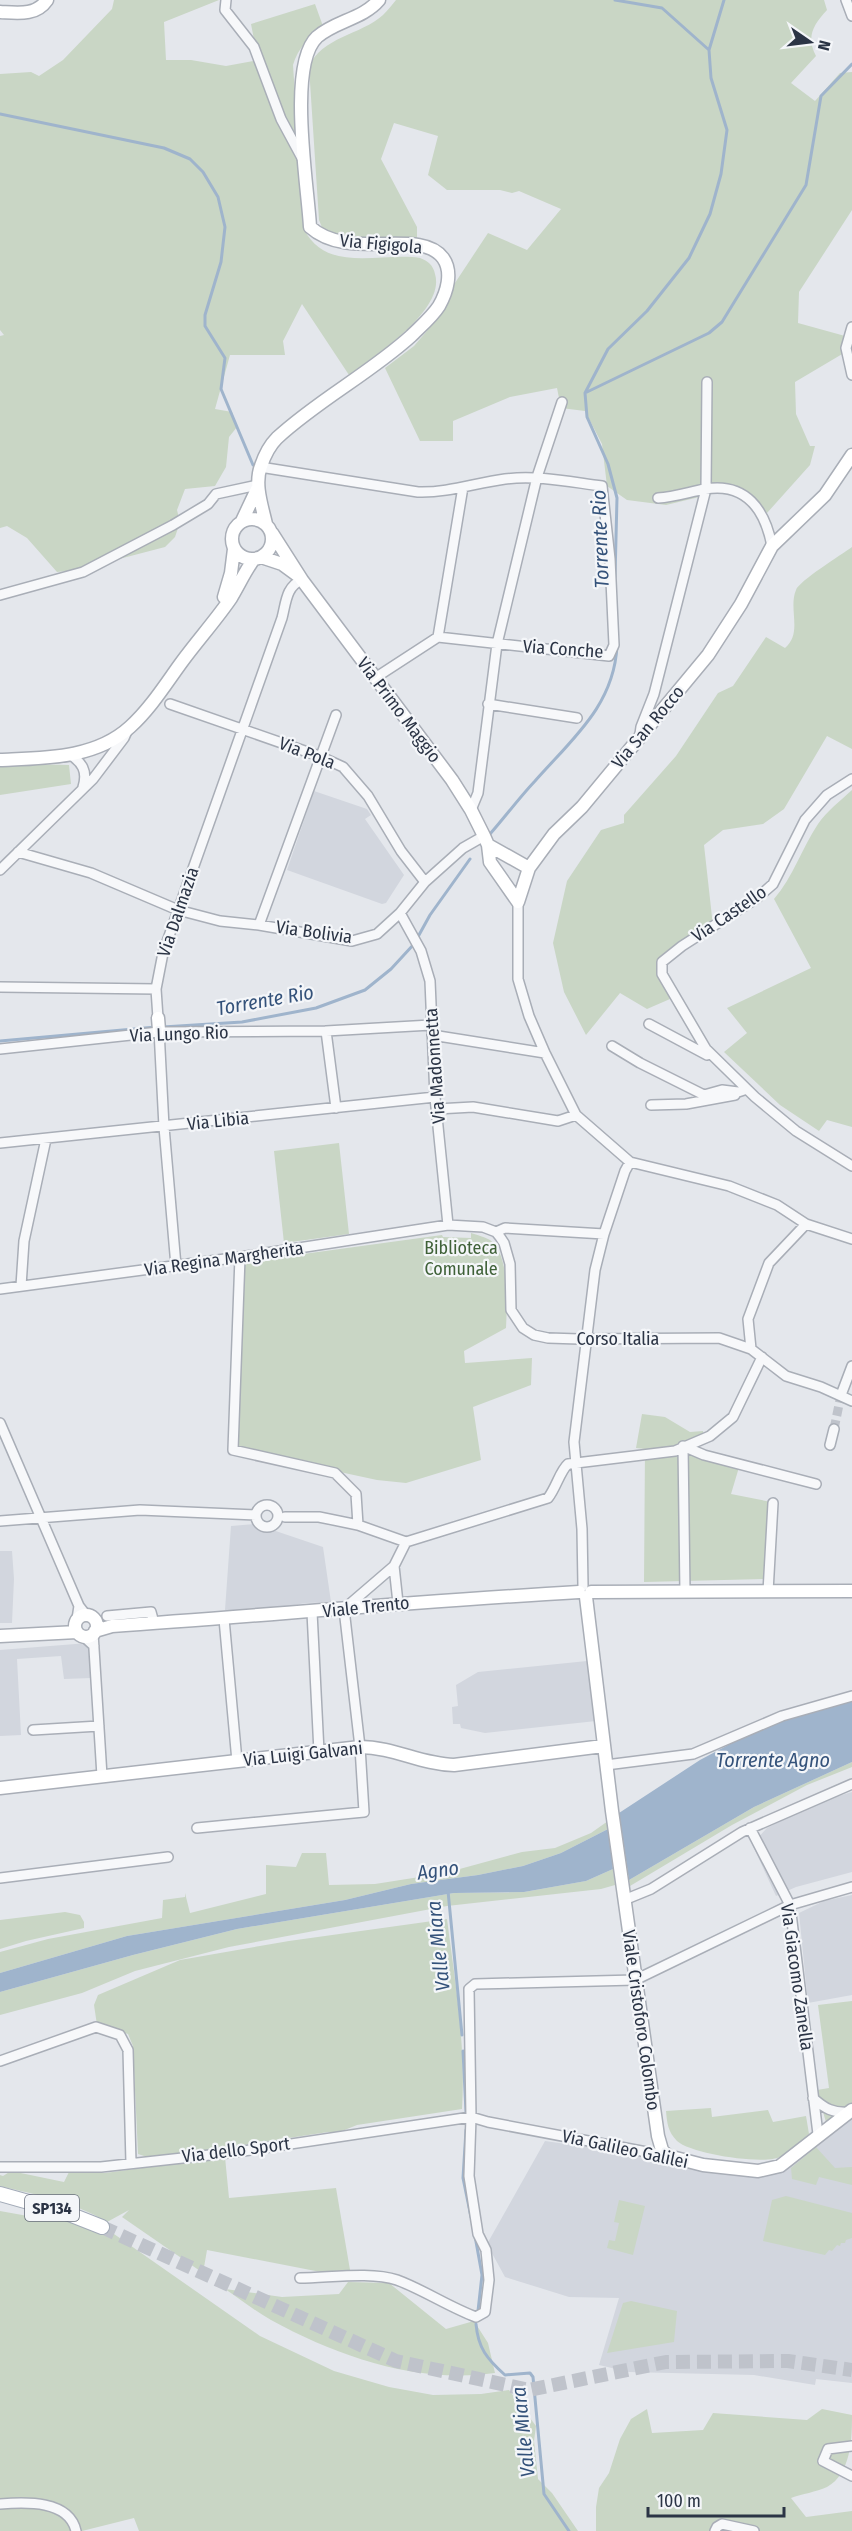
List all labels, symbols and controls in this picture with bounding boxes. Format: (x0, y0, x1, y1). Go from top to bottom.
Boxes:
north arrow (780, 12, 840, 72)
text: N (814, 39, 834, 52)
street label: Via Figigola (339, 229, 423, 259)
water label: Torrente Rio (586, 489, 614, 589)
street label: Via Conche (522, 635, 604, 663)
street label: Via Primo Maggio (352, 653, 446, 767)
street label: Via San Rocco (607, 681, 689, 773)
street label: Via Pola (276, 732, 338, 774)
street label: Via Dalmazia (152, 864, 204, 960)
street label: Via Castello (687, 881, 771, 947)
street label: Via Bolivia (274, 916, 354, 948)
water label: Torrente Rio (214, 980, 316, 1020)
street label: Via Madonnetta (420, 1007, 450, 1125)
street label: Via Lungo Rio (129, 1021, 229, 1047)
street label: Via Libia (186, 1107, 250, 1135)
street label: Via Regina Margherita (143, 1237, 305, 1281)
park label: Biblioteca Comunale (424, 1237, 498, 1280)
street label: Corso Italia (577, 1328, 660, 1350)
street label: Viale Trento (322, 1592, 410, 1622)
street label: Via Luigi Galvani (242, 1737, 364, 1771)
water label: Torrente Agno (716, 1748, 830, 1772)
water label: Agno (415, 1855, 460, 1885)
water label: Valle Miara (421, 1900, 455, 1992)
street label: Via Giacomo Zanella (776, 1902, 818, 2052)
street label: Viale Cristoforo Colombo (617, 1928, 665, 2112)
street label: Via Galileo Galilei (560, 2125, 690, 2173)
street label: Via dello Sport (181, 2132, 291, 2168)
road number: SP134 (25, 2195, 79, 2221)
water label: Valle Miara (506, 2386, 540, 2478)
scale bar (648, 2480, 784, 2518)
text: 100 m (657, 2490, 701, 2512)

